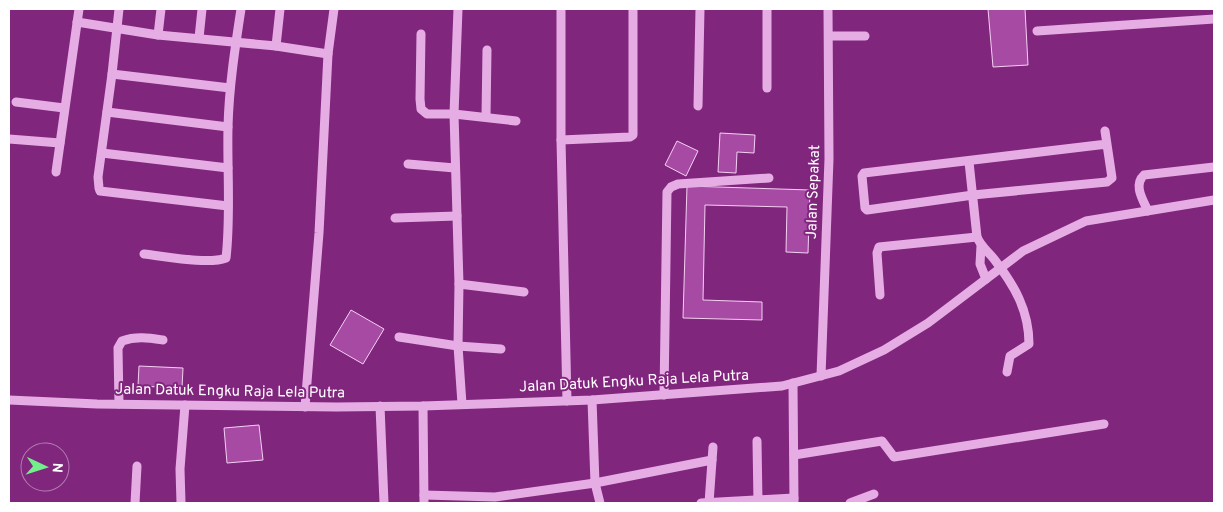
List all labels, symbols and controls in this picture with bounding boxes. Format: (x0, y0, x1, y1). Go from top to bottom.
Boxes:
street label: Jalan Sepakat (803, 144, 825, 240)
street label: Jalan Datuk Engku Raja Lela Putra (519, 366, 749, 398)
street label: Jalan Datuk Engku Raja Lela Putra (115, 380, 345, 404)
north arrow (20, 442, 70, 492)
text: N (48, 462, 65, 473)

